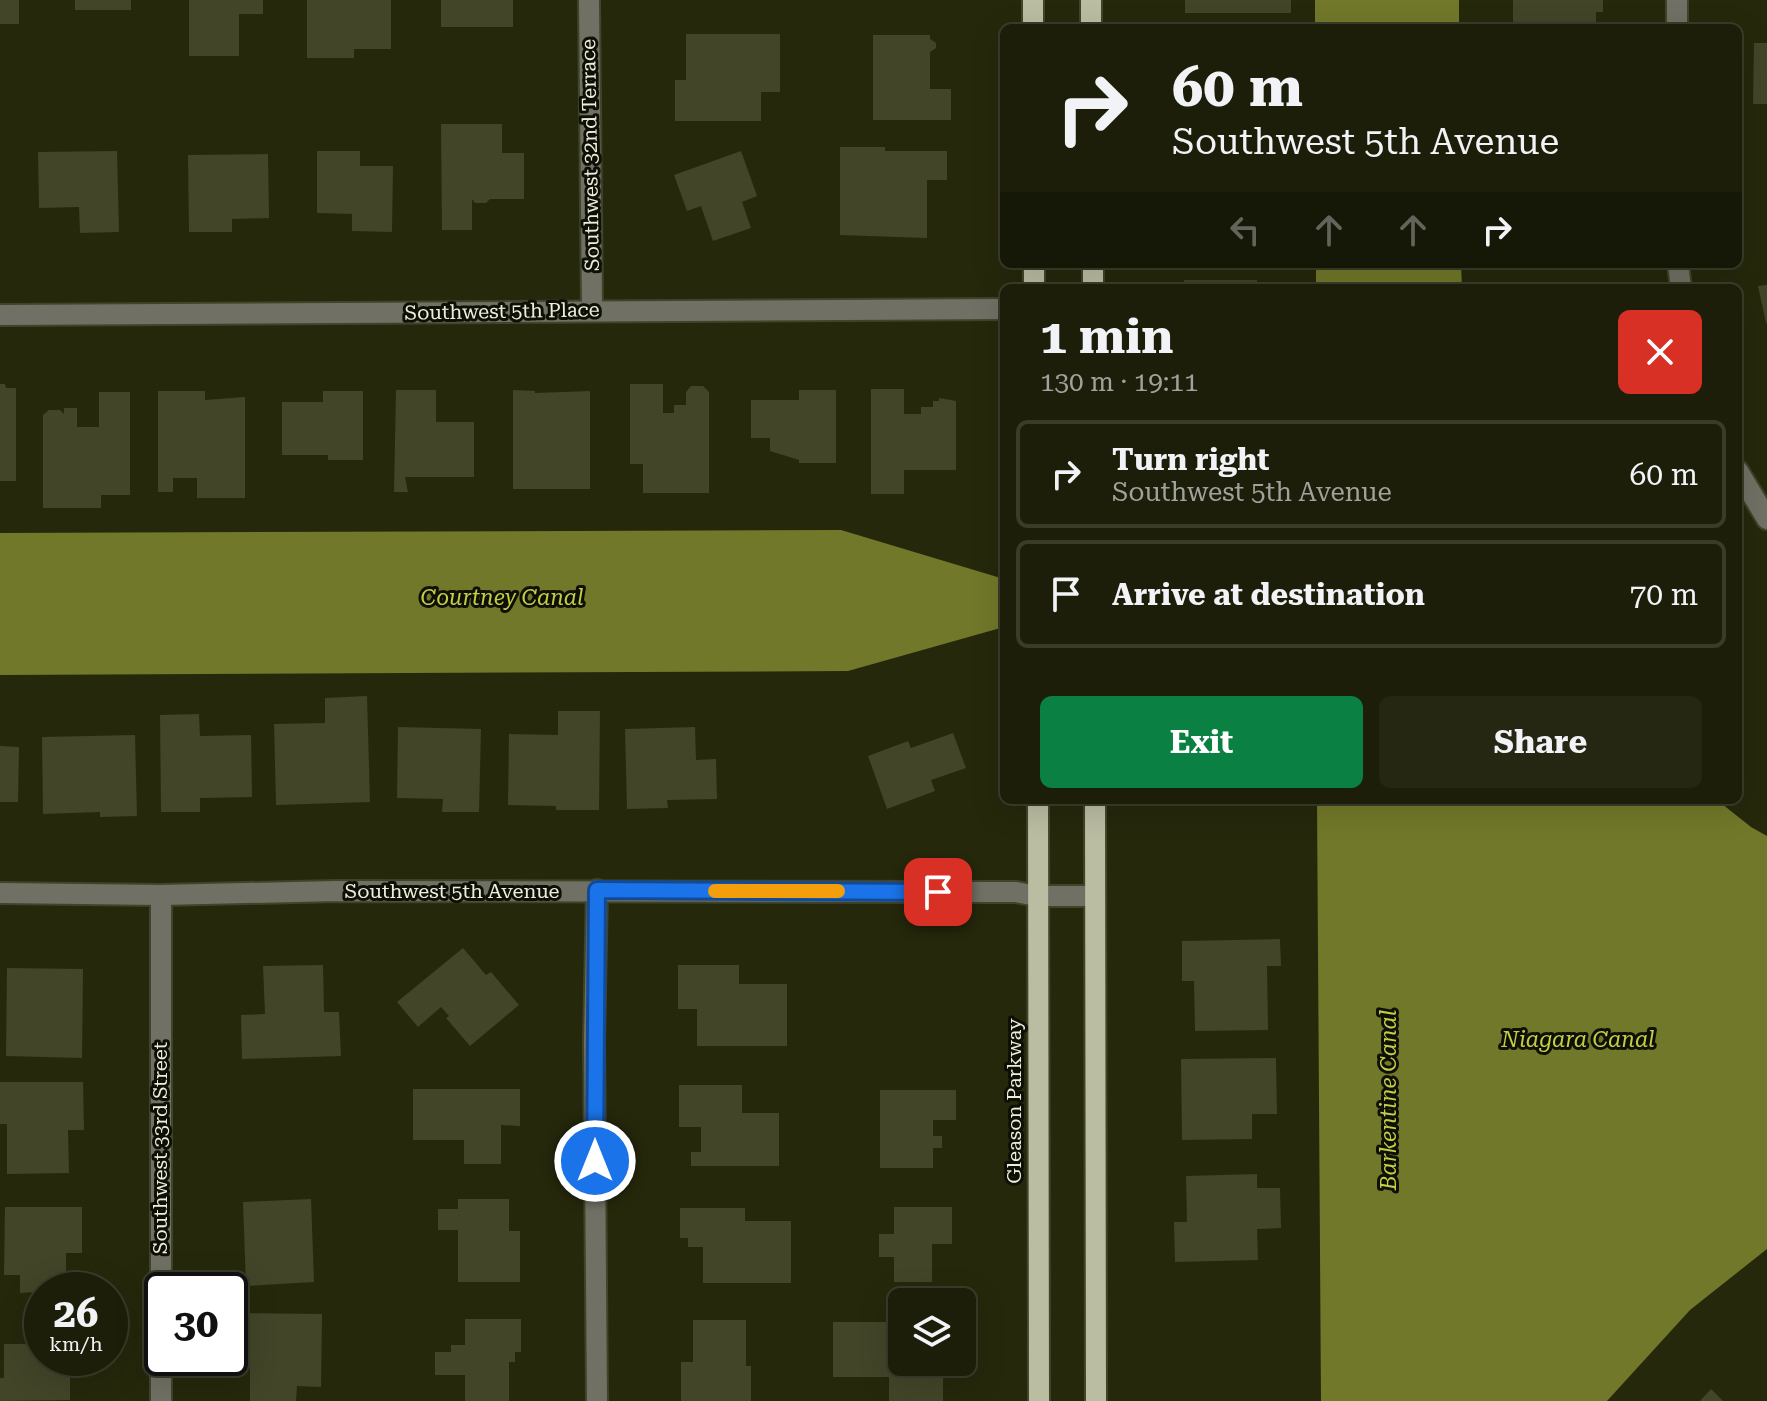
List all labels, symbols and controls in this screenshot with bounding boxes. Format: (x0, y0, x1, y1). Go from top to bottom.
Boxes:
street label: Southwest 32nd Terrace (576, 39, 604, 271)
text: 60 m (1172, 54, 1303, 120)
icon: right (1040, 56, 1144, 160)
text: Southwest 5th Avenue (1172, 121, 1559, 163)
icon: left (1223, 208, 1267, 252)
icon: ahead (1307, 208, 1351, 252)
icon: ahead (1391, 208, 1435, 252)
icon: right (1475, 208, 1519, 252)
street label: Southwest 5th Place (404, 297, 600, 325)
text: 1 min (1040, 309, 1173, 365)
button: close (1618, 310, 1702, 394)
text: 130 m · 19:11 (1040, 367, 1199, 397)
text: Turn right (1112, 442, 1269, 477)
icon: right (1044, 452, 1088, 496)
text: 60 m (1629, 457, 1698, 492)
text: Southwest 5th Avenue (1112, 477, 1392, 507)
icon: arrive (1044, 572, 1088, 616)
text: Arrive at destination (1112, 577, 1425, 612)
text: 70 m (1629, 577, 1698, 612)
water label: Courtney Canal (420, 585, 584, 610)
button: Exit (1040, 696, 1363, 788)
button: Share (1379, 696, 1702, 788)
pin (904, 858, 972, 926)
icon: arrive (916, 870, 960, 914)
street label: Southwest 5th Avenue (344, 879, 560, 903)
water label: Barkentine Canal (1376, 1010, 1401, 1191)
street label: Gleason Parkway (1002, 1018, 1026, 1184)
water label: Niagara Canal (1500, 1027, 1655, 1052)
street label: Southwest 33rd Street (148, 1041, 172, 1254)
position arrow (553, 1119, 637, 1203)
speed limit sign: 30 (144, 1272, 248, 1376)
map controls (888, 1288, 976, 1376)
button: layers (888, 1288, 976, 1376)
text: 26 (54, 1290, 98, 1337)
text: km/h (49, 1332, 103, 1356)

